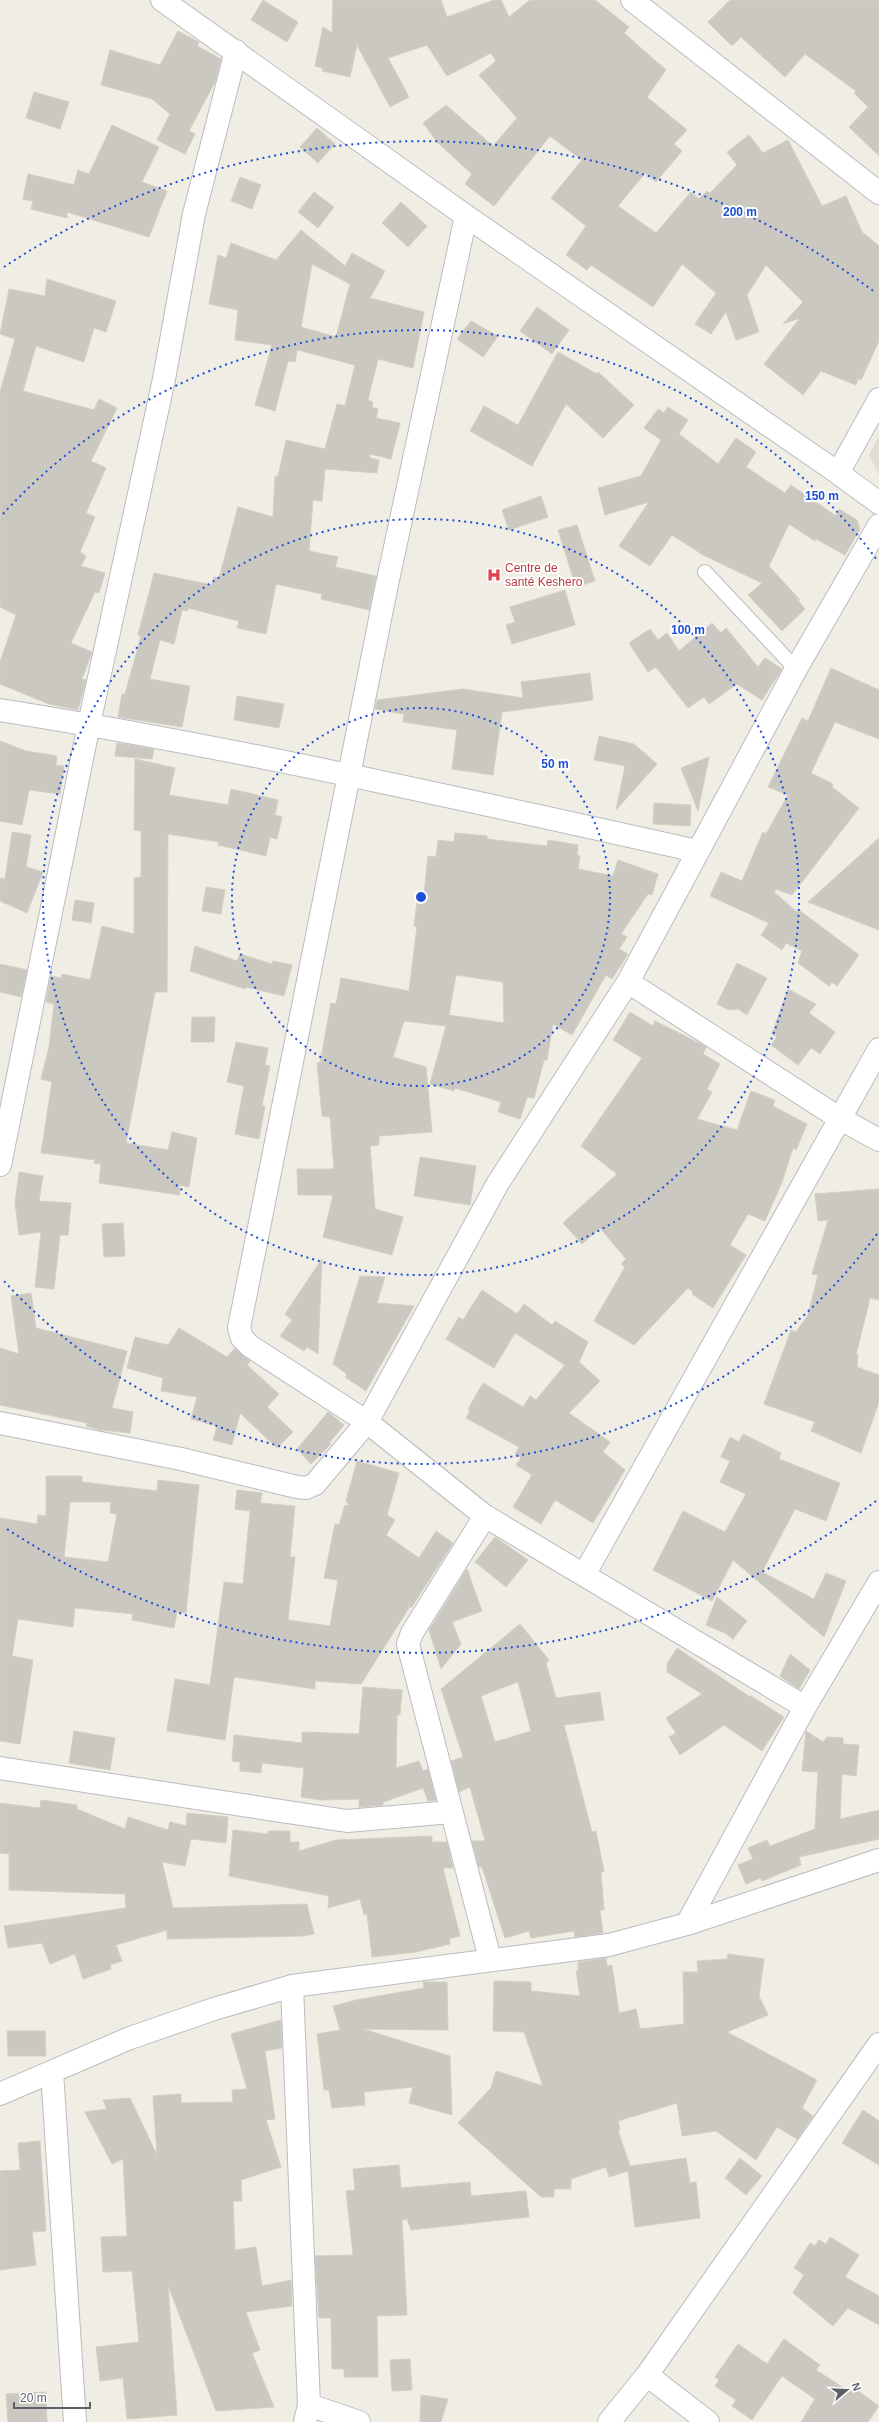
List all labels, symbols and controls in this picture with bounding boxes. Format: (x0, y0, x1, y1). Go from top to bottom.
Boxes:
text: 200 m (723, 205, 757, 219)
text: 150 m (805, 489, 839, 503)
place label: Centre de santé Keshero (505, 561, 583, 589)
hospital icon: Centre de santé Keshero (486, 567, 502, 583)
text: 100 m (671, 623, 705, 637)
text: 50 m (541, 757, 569, 771)
centre of rings (414, 890, 428, 904)
north arrow (827, 2370, 867, 2410)
text: N (849, 2381, 863, 2393)
scale bar (14, 2384, 90, 2410)
text: 20 m (20, 2391, 47, 2405)

